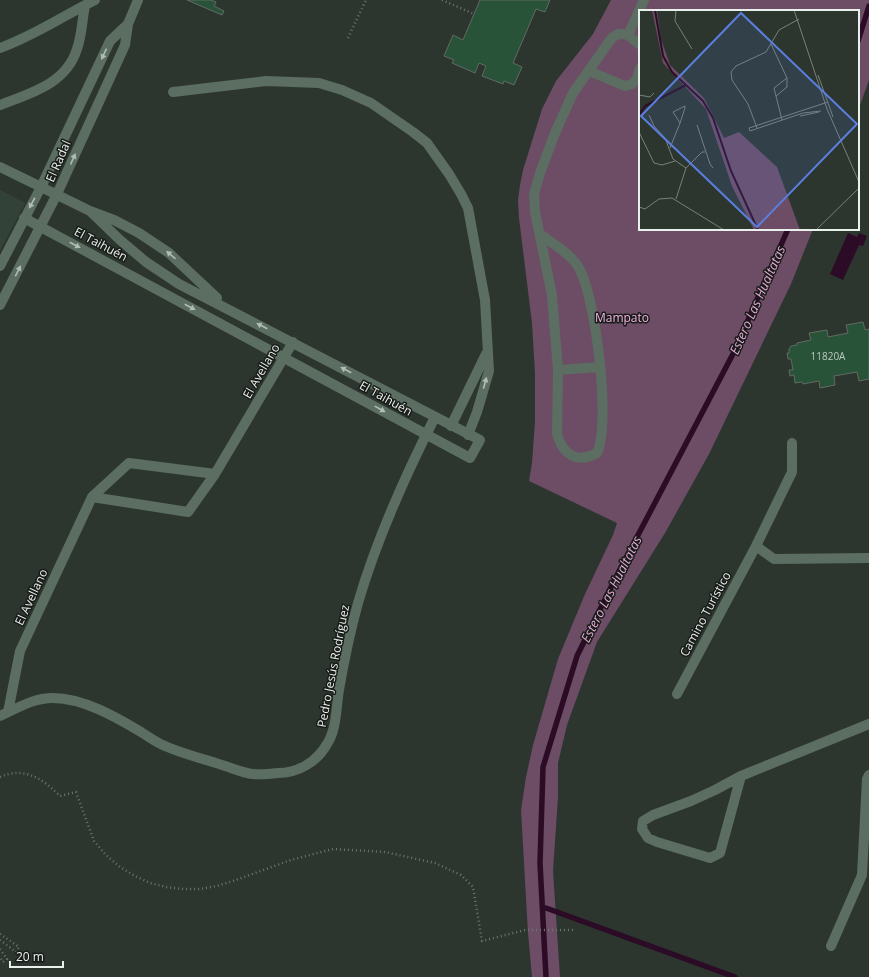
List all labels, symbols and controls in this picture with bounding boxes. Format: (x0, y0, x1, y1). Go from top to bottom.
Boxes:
inset map (639, 10, 859, 230)
one-way arrow (101, 48, 107, 60)
street label: El Radal (41, 137, 75, 185)
one-way arrow (70, 153, 76, 164)
one-way arrow (29, 197, 36, 209)
street label: El Taihuén (71, 223, 131, 265)
one-way arrow (69, 242, 81, 249)
water label: Estero Las Hualtatas (725, 242, 789, 357)
one-way arrow (165, 251, 176, 260)
one-way arrow (15, 265, 21, 276)
one-way arrow (184, 303, 196, 310)
park label: Mampato (595, 309, 649, 326)
one-way arrow (256, 323, 268, 329)
street label: El Avellano (239, 341, 283, 401)
house number: 11820A (811, 349, 846, 363)
one-way arrow (340, 367, 352, 374)
one-way arrow (482, 376, 488, 388)
street label: El Taihuén (357, 377, 415, 419)
one-way arrow (374, 406, 386, 413)
water label: Estero Las Hualtatas (576, 532, 646, 645)
street label: El Avellano (11, 566, 51, 628)
street label: Camino Turístico (675, 569, 735, 659)
street label: Pedro Jesús Rodríguez (313, 603, 353, 729)
scale bar (10, 943, 63, 969)
text: 20 m (16, 948, 44, 965)

